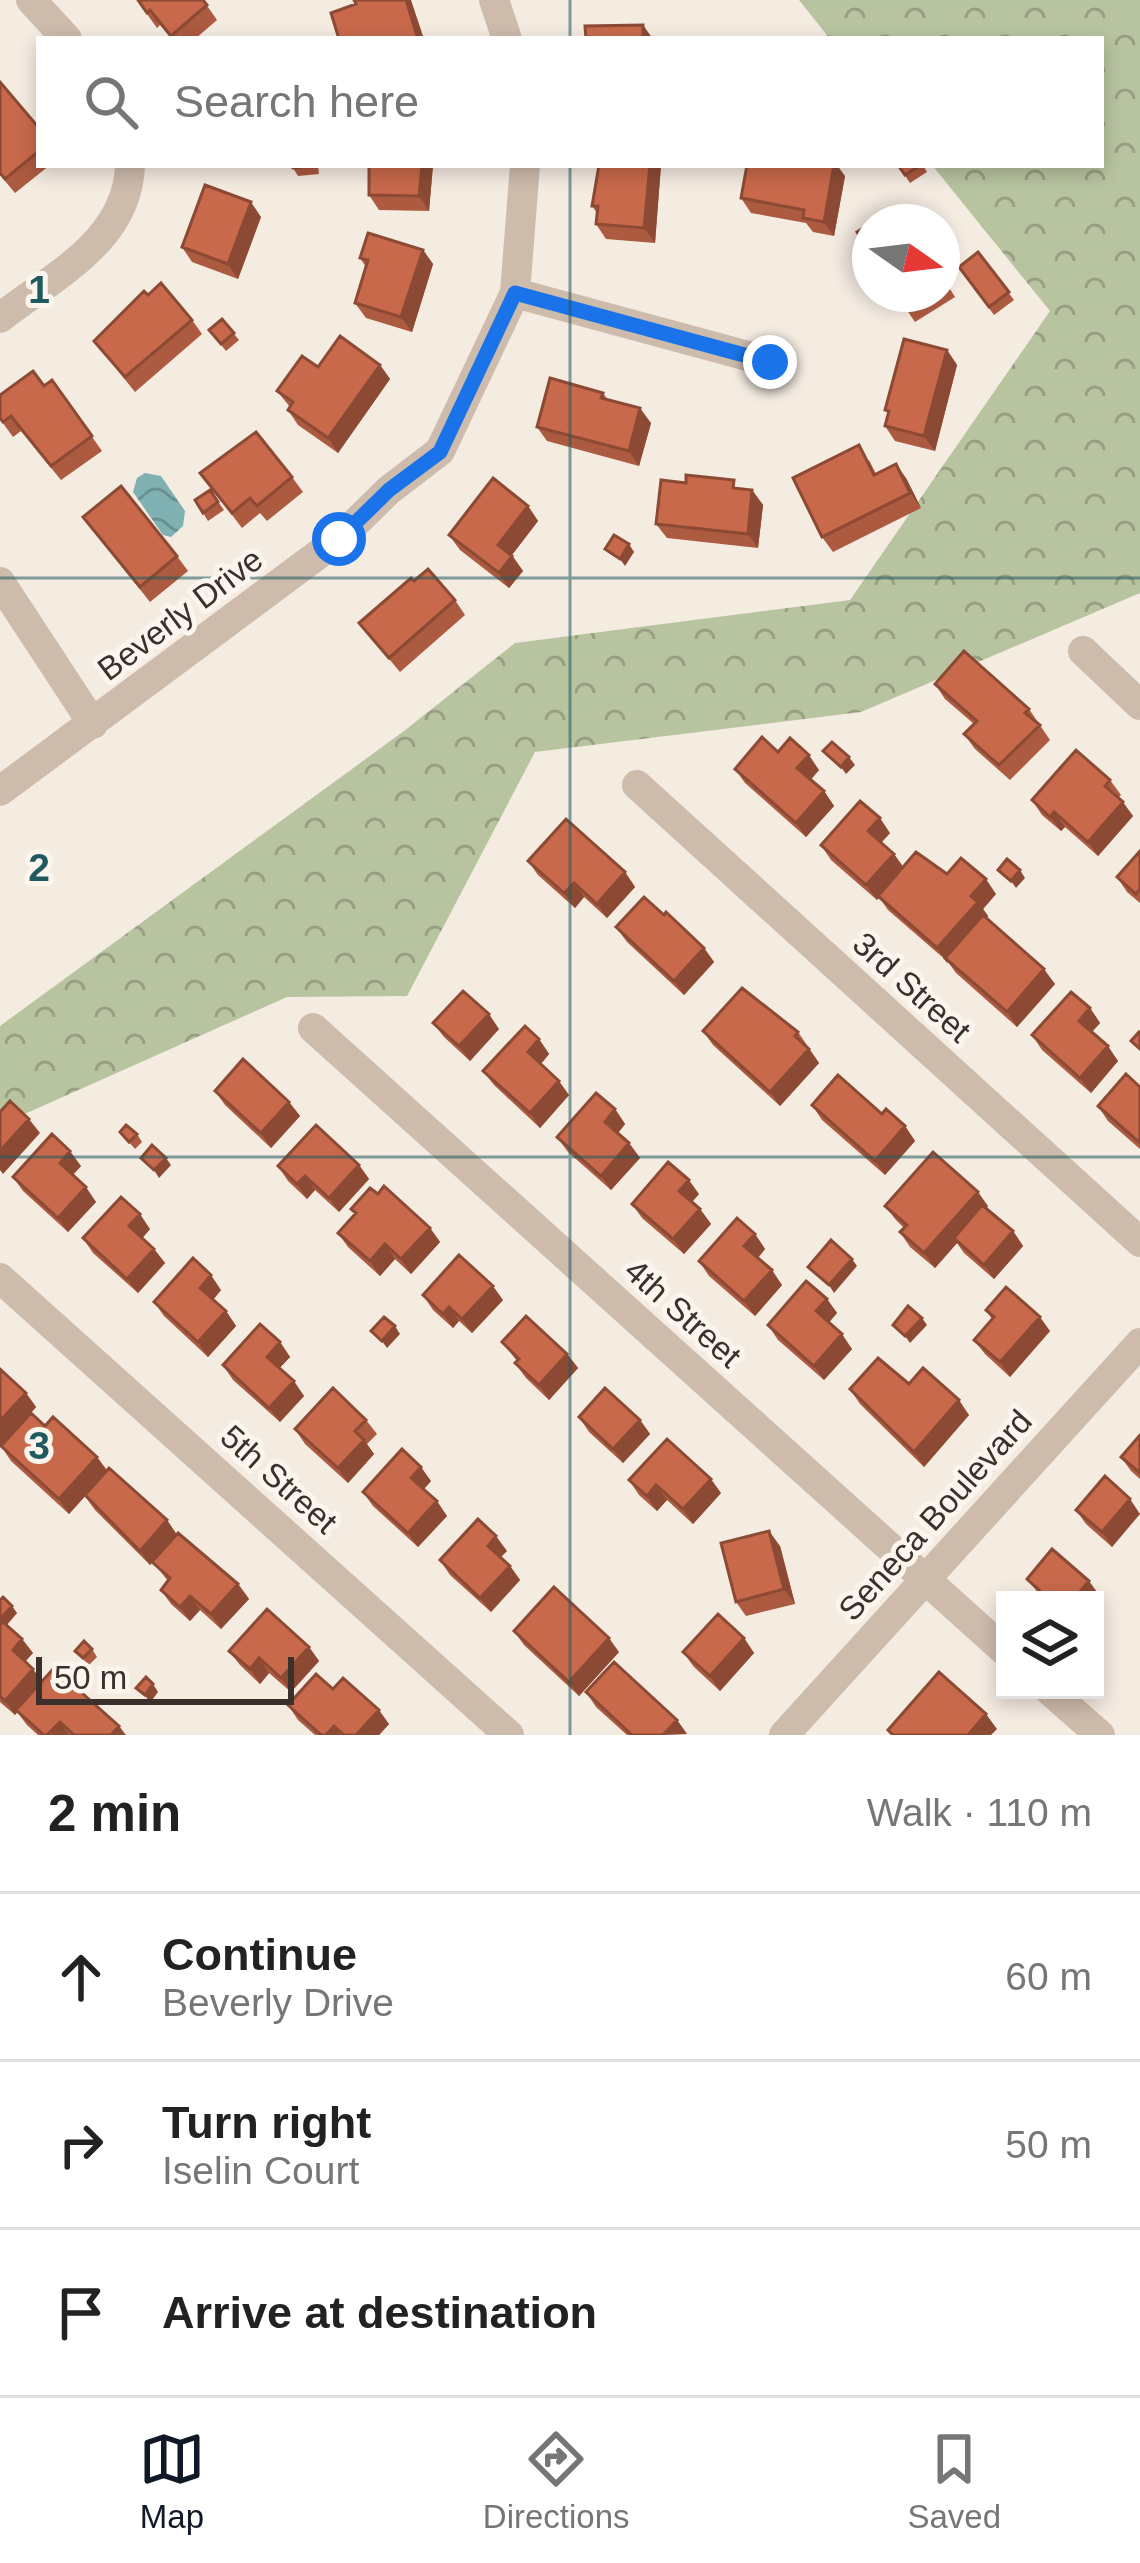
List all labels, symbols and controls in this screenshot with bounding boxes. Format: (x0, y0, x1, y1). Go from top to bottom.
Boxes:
search box (36, 36, 1104, 168)
icon: search (78, 69, 144, 135)
text: Search here (174, 76, 419, 127)
north arrow (852, 204, 960, 312)
text: 1 (28, 268, 50, 311)
route end (743, 335, 797, 389)
route start (312, 512, 366, 566)
street label: Beverly Drive (91, 540, 269, 688)
text: 2 (28, 846, 50, 889)
street label: 3rd Street (846, 925, 978, 1049)
street label: 4th Street (617, 1251, 749, 1375)
street label: Seneca Boulevard (831, 1402, 1039, 1628)
street label: 5th Street (213, 1417, 345, 1541)
text: 3 (28, 1424, 50, 1467)
map controls (996, 1591, 1104, 1699)
button: layers (996, 1591, 1104, 1699)
scale bar (36, 1651, 294, 1704)
text: 50 m (54, 1659, 127, 1696)
text: 2 min (48, 1785, 181, 1842)
text: Walk · 110 m (867, 1791, 1092, 1834)
text: Continue (162, 1929, 357, 1980)
icon: ahead (48, 1944, 114, 2010)
text: 60 m (1005, 1955, 1092, 1998)
text: Beverly Drive (162, 1981, 394, 2024)
text: Turn right (162, 2097, 371, 2148)
icon: right (48, 2112, 114, 2178)
text: 50 m (1005, 2123, 1092, 2166)
text: Iselin Court (162, 2149, 359, 2192)
icon: arrive (48, 2280, 114, 2346)
text: Arrive at destination (162, 2287, 597, 2338)
tab: Map (139, 2426, 205, 2536)
tab: Directions (483, 2426, 630, 2536)
tab: Saved (907, 2426, 1001, 2536)

